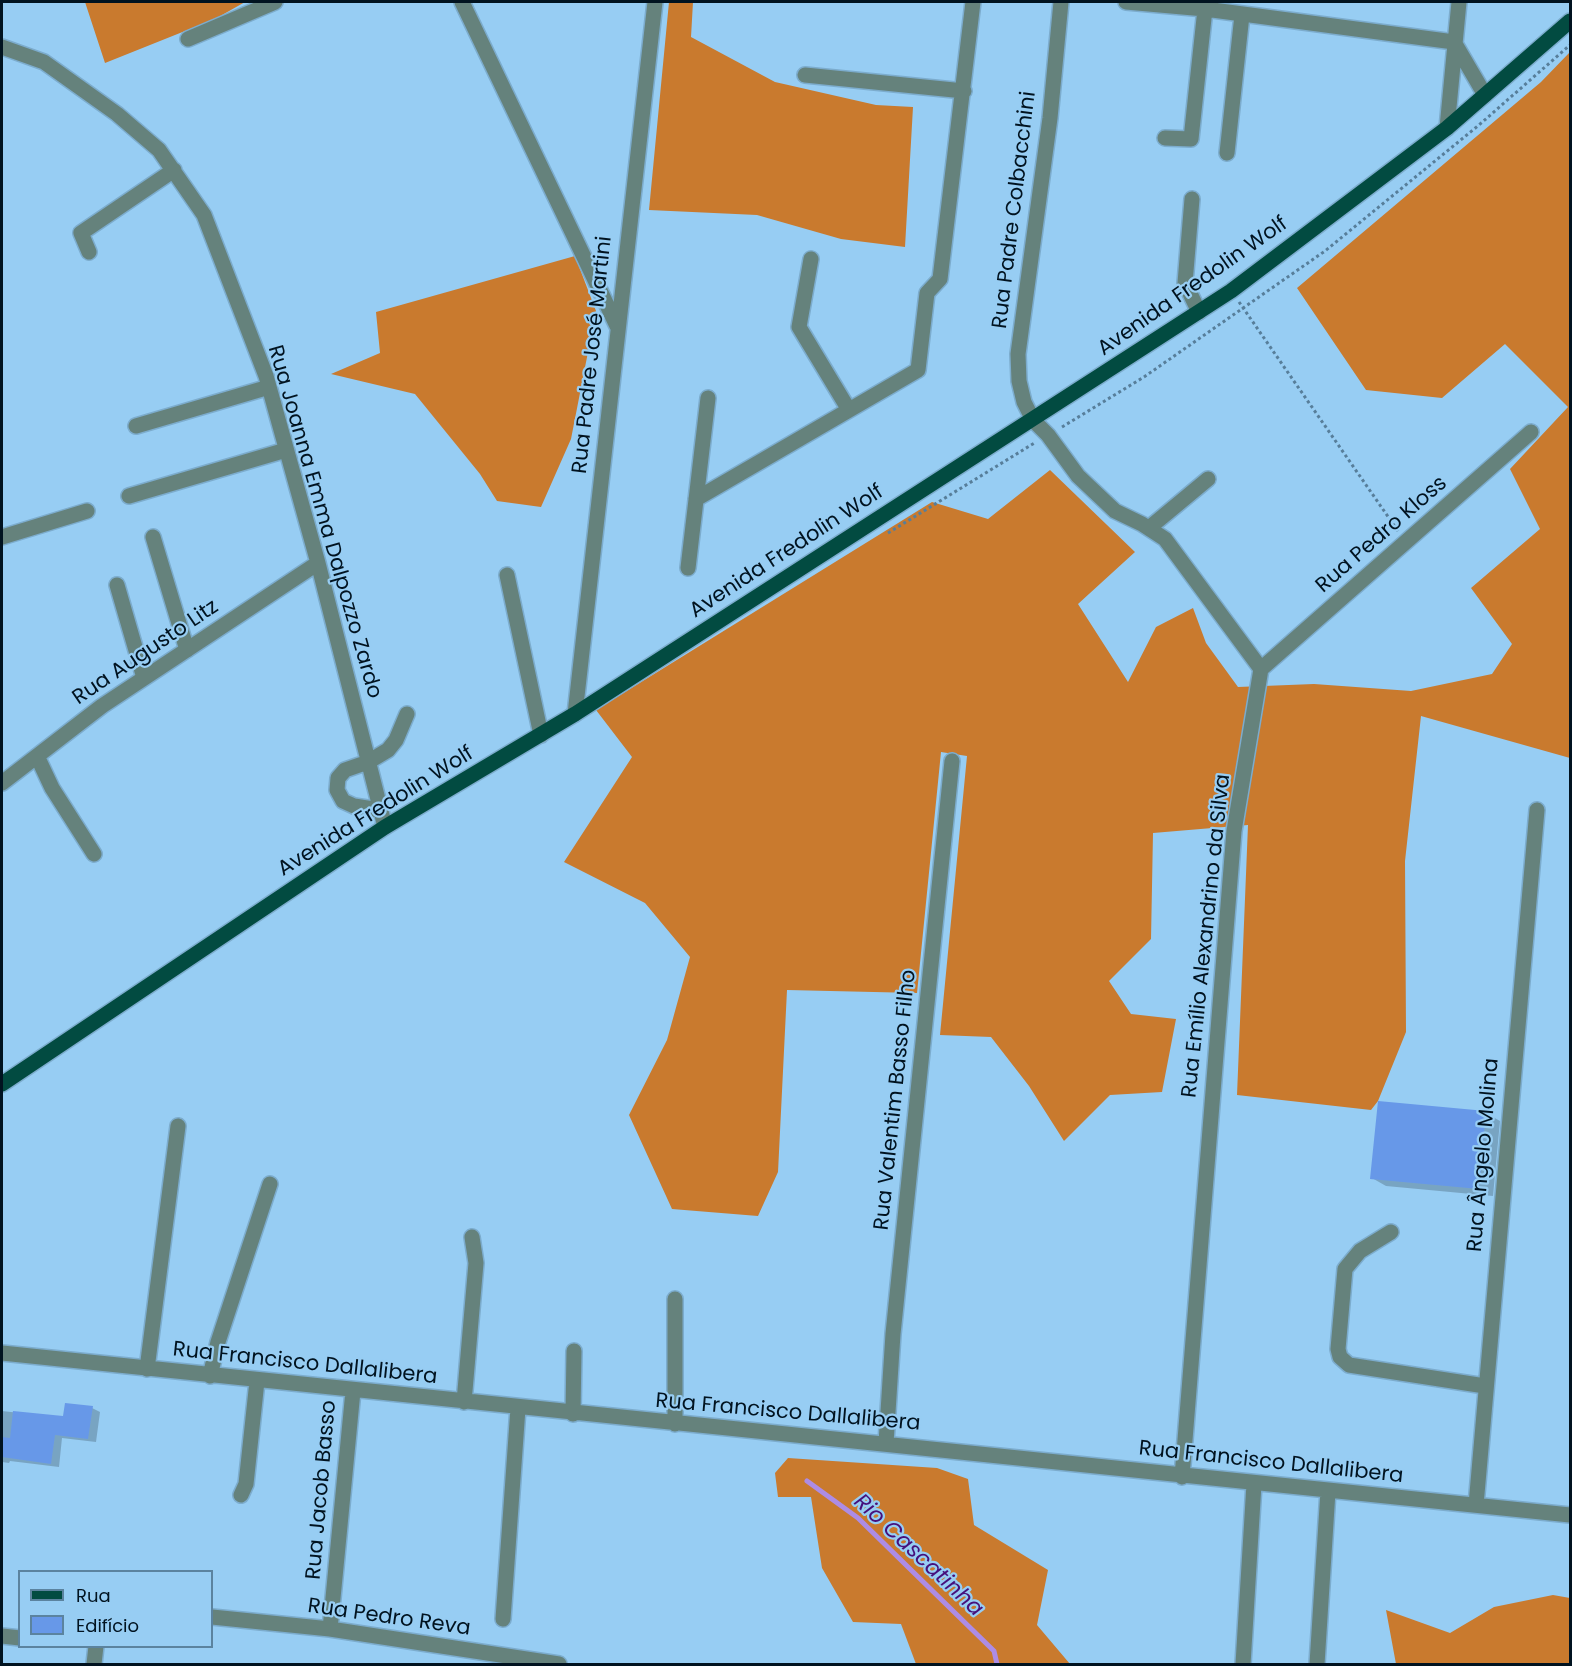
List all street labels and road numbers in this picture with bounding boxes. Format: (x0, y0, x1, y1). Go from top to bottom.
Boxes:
street label: Rua Padre Colbacchini (988, 90, 1042, 330)
street label: Avenida Fredolin Wolf (1093, 212, 1293, 362)
street label: Rua Padre José Martini (568, 235, 618, 475)
street label: Rua Joanna Emma Dalpozzo Zardo (261, 342, 387, 702)
street label: Rua Pedro Kloss (1311, 471, 1453, 599)
street label: Avenida Fredolin Wolf (685, 480, 889, 624)
street label: Rua Augusto Litz (68, 595, 224, 711)
street label: Avenida Fredolin Wolf (273, 741, 479, 883)
street label: Rua Emílio Alexandrino da Silva (1177, 773, 1237, 1099)
street label: Rua Valentim Basso Filho (870, 968, 922, 1232)
street label: Rua Ângelo Molina (1463, 1057, 1505, 1253)
street label: Rua Francisco Dallalibera (171, 1338, 439, 1390)
street label: Rua Francisco Dallalibera (654, 1389, 922, 1437)
street label: Rua Jacob Basso (302, 1399, 342, 1581)
street label: Rua Francisco Dallalibera (1137, 1437, 1405, 1489)
street label: Rua Pedro Reva (306, 1594, 472, 1642)

